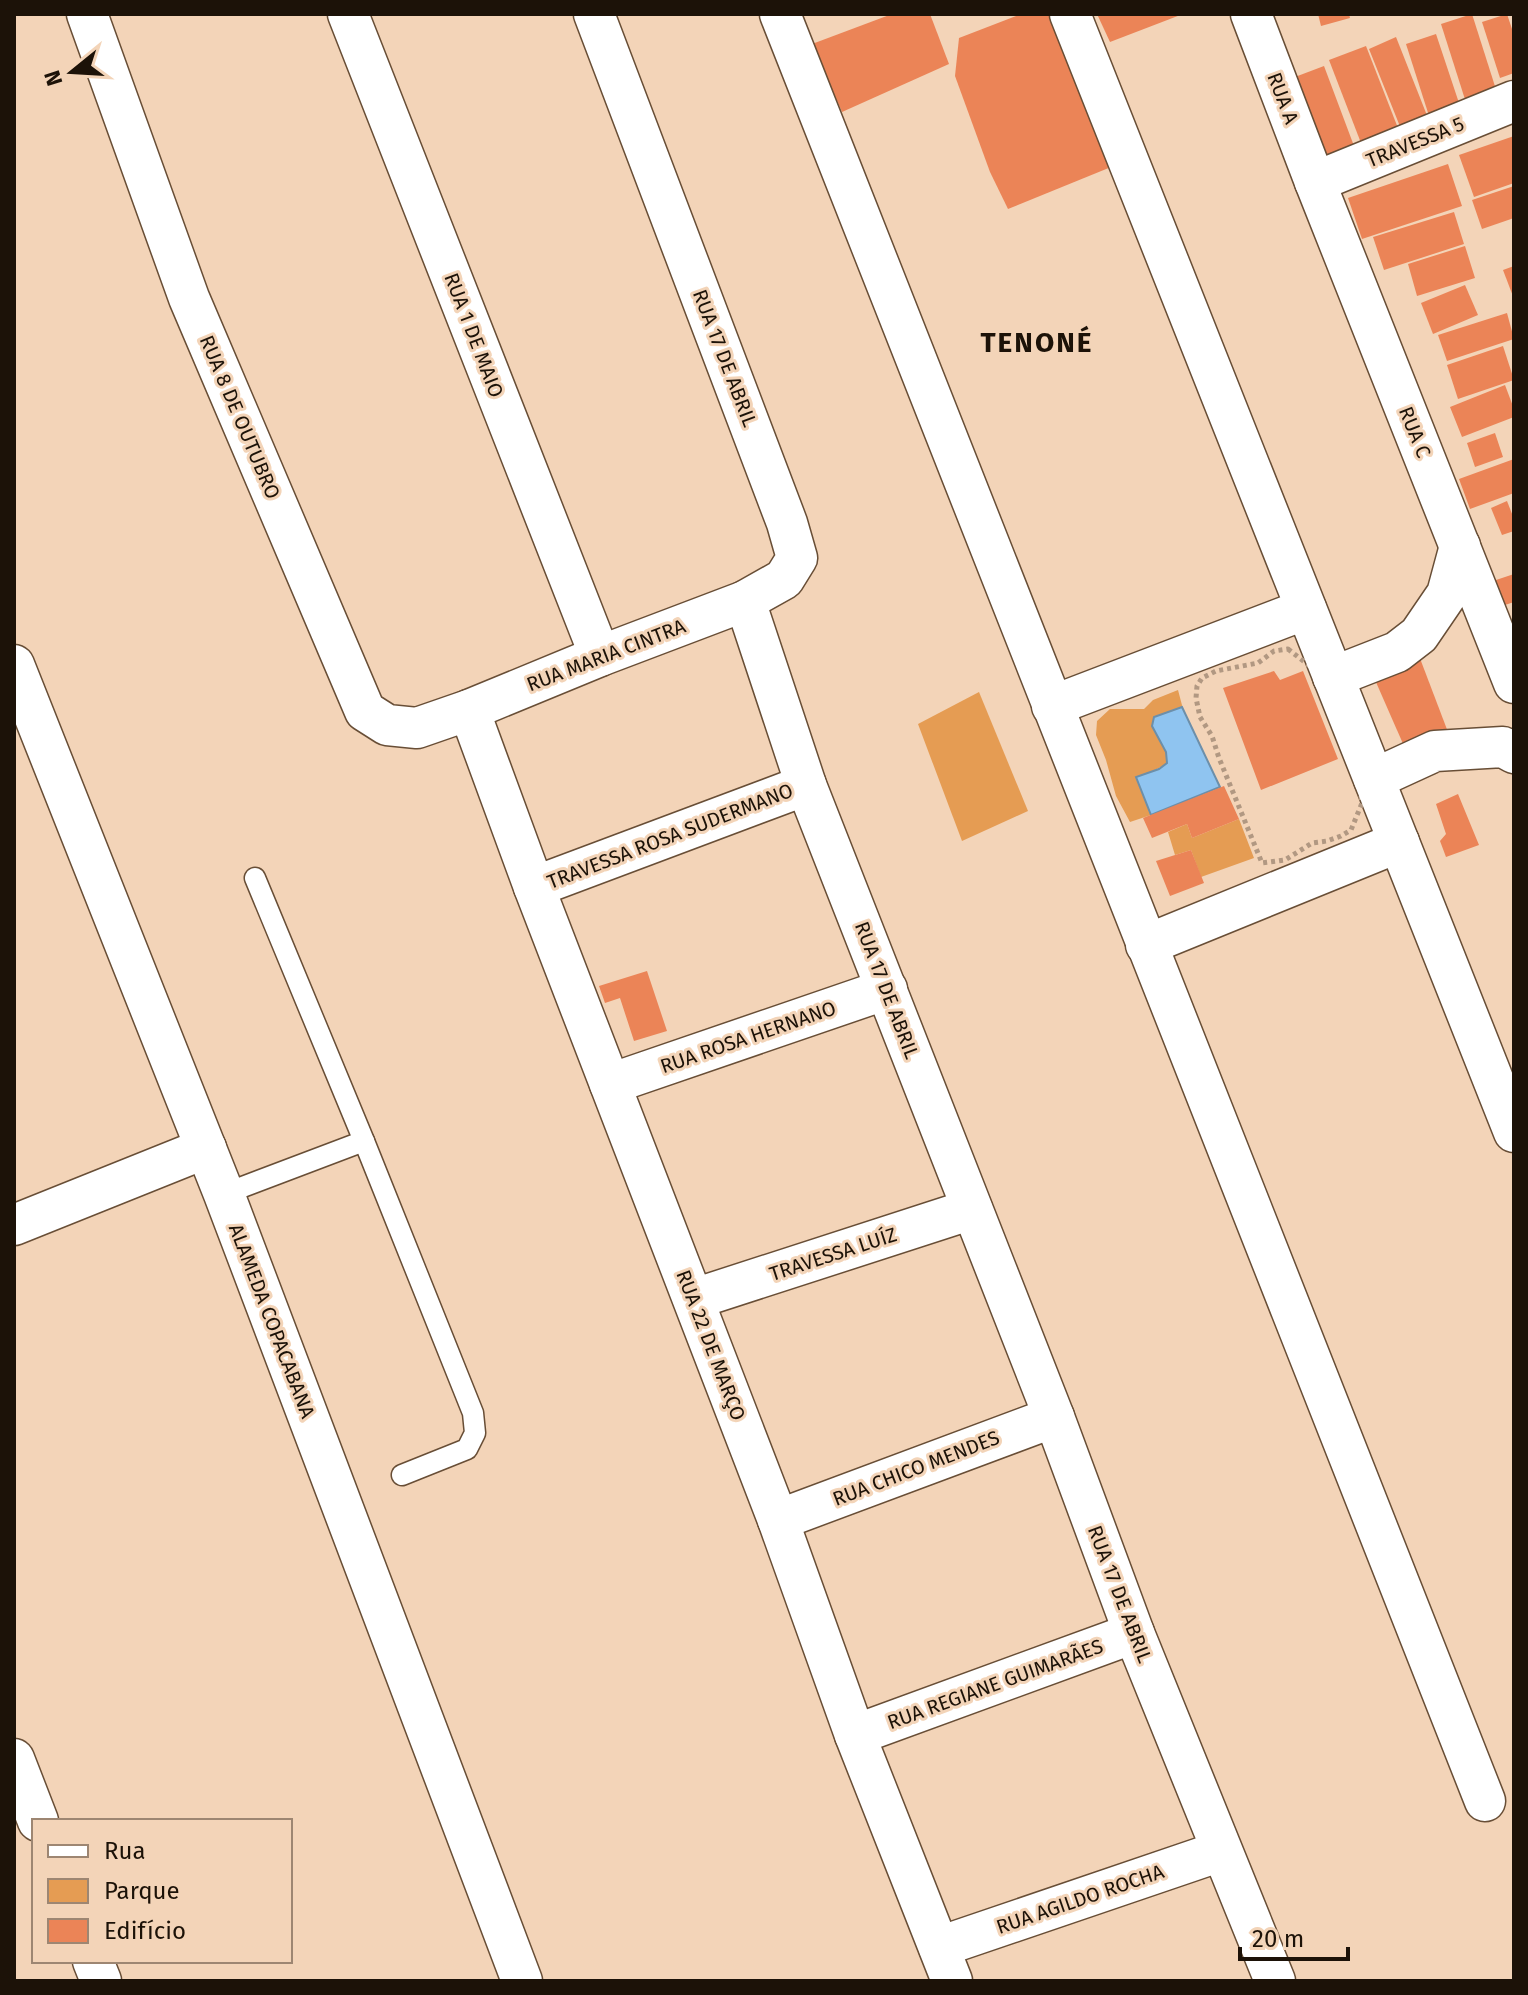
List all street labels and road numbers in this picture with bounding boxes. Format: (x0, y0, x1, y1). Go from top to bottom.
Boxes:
street label: RUA A (1262, 69, 1304, 128)
street label: TRAVESSA 5 (1363, 111, 1467, 173)
street label: RUA 1 DE MAIO (439, 269, 509, 401)
street label: RUA 17 DE ABRIL (688, 286, 762, 430)
street label: RUA 8 DE OUTUBRO (195, 332, 285, 502)
street label: RUA C (1394, 403, 1436, 461)
street label: RUA MARIA CINTRA (523, 613, 689, 696)
street label: TRAVESSA ROSA SUDERMANO (544, 778, 796, 894)
street label: RUA 17 DE ABRIL (850, 918, 924, 1062)
street label: RUA ROSA HERNANO (657, 996, 839, 1078)
street label: ALAMEDA COPACABANA (224, 1220, 320, 1422)
street label: TRAVESSA LUÍZ (766, 1222, 900, 1286)
street label: RUA 22 DE MARÇO (670, 1266, 751, 1424)
street label: RUA CHICO MENDES (829, 1425, 1003, 1511)
street label: RUA 17 DE ABRIL (1083, 1522, 1157, 1666)
street label: RUA REGIANE GUIMARÃES (884, 1634, 1106, 1734)
street label: RUA AGILDO ROCHA (993, 1859, 1167, 1939)

